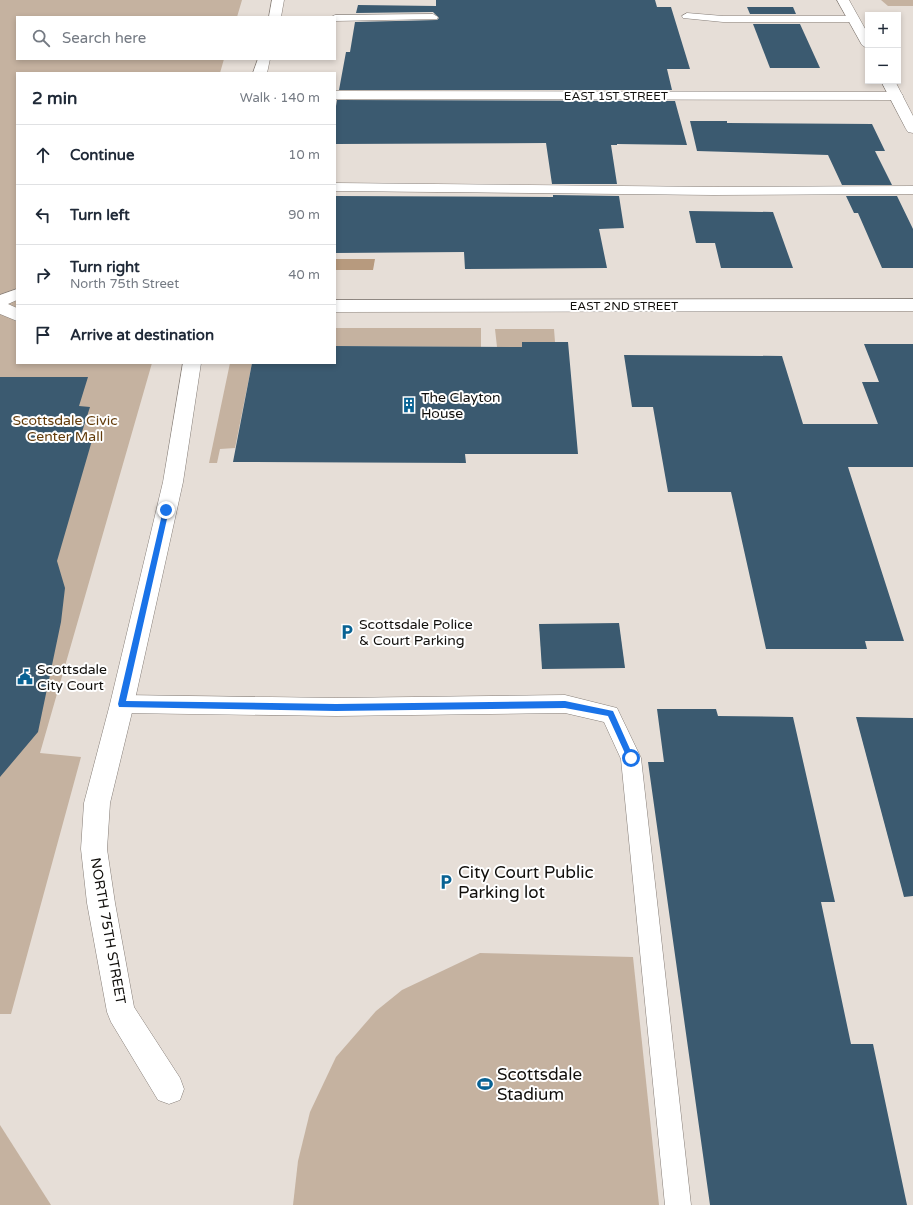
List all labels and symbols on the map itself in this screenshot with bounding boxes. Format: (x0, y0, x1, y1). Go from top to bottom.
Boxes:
street label: EAST 1ST STREET (564, 89, 669, 103)
street label: EAST 2ND STREET (570, 299, 679, 313)
place label: The Clayton House (421, 389, 501, 422)
building icon: The Clayton House (400, 396, 418, 414)
park label: Scottsdale Civic Center Mall (12, 412, 118, 445)
route end (157, 501, 175, 519)
place label: Scottsdale Police & Court Parking (359, 616, 473, 649)
parking icon: Scottsdale Police & Court Parking (338, 623, 356, 641)
place label: Scottsdale City Court (37, 661, 107, 694)
public building icon: Scottsdale City Court (16, 668, 34, 686)
route start (622, 749, 640, 767)
street label: NORTH 75TH STREET (87, 856, 129, 1006)
place label: City Court Public Parking lot (458, 862, 594, 903)
parking icon: City Court Public Parking lot (437, 873, 455, 891)
place label: Scottsdale Stadium (497, 1064, 582, 1105)
sports icon: Scottsdale Stadium (476, 1075, 494, 1093)

